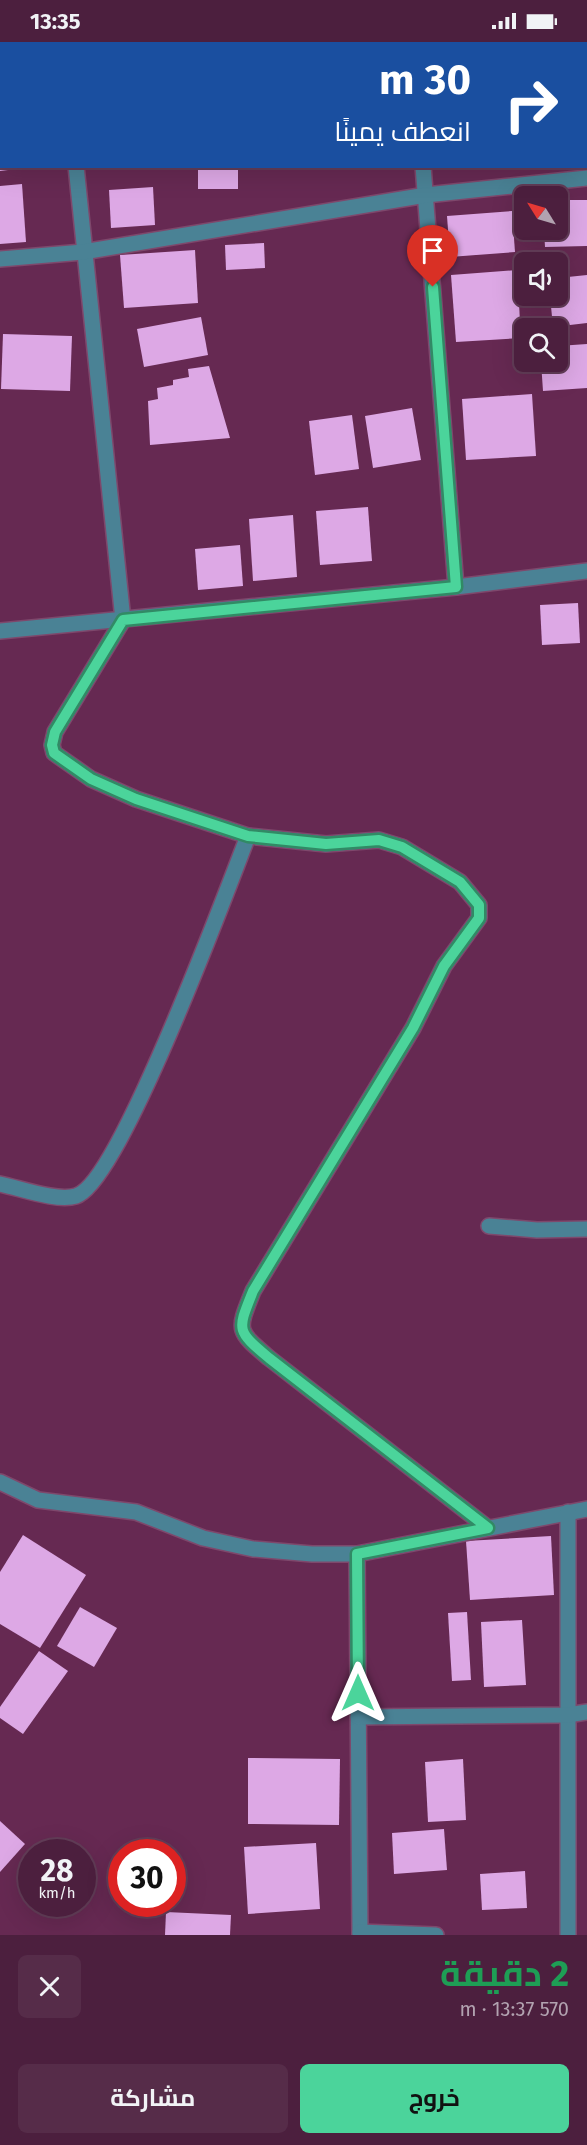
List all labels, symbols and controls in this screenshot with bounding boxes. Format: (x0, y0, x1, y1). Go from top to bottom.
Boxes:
text: 13:35 (30, 8, 81, 35)
text: 30 m (379, 55, 471, 105)
icon: right (492, 66, 570, 144)
text: انعطف يمينًا (334, 116, 471, 148)
north arrow (514, 186, 568, 240)
map controls (514, 186, 568, 372)
pin (407, 225, 458, 287)
icon: arrive (416, 234, 449, 267)
button: sound (514, 252, 568, 306)
button: search (514, 318, 568, 372)
position arrow (326, 1661, 390, 1725)
speed limit sign: 30 (108, 1839, 186, 1917)
text: 28 (41, 1853, 73, 1889)
text: km/h (38, 1884, 76, 1902)
text: 2 دقيقة (440, 1952, 569, 1996)
button: close (18, 1955, 81, 2018)
text: 570 m · 13:37 (459, 1997, 569, 2021)
button: مشاركة (18, 2064, 288, 2133)
button: خروج (300, 2064, 569, 2133)

